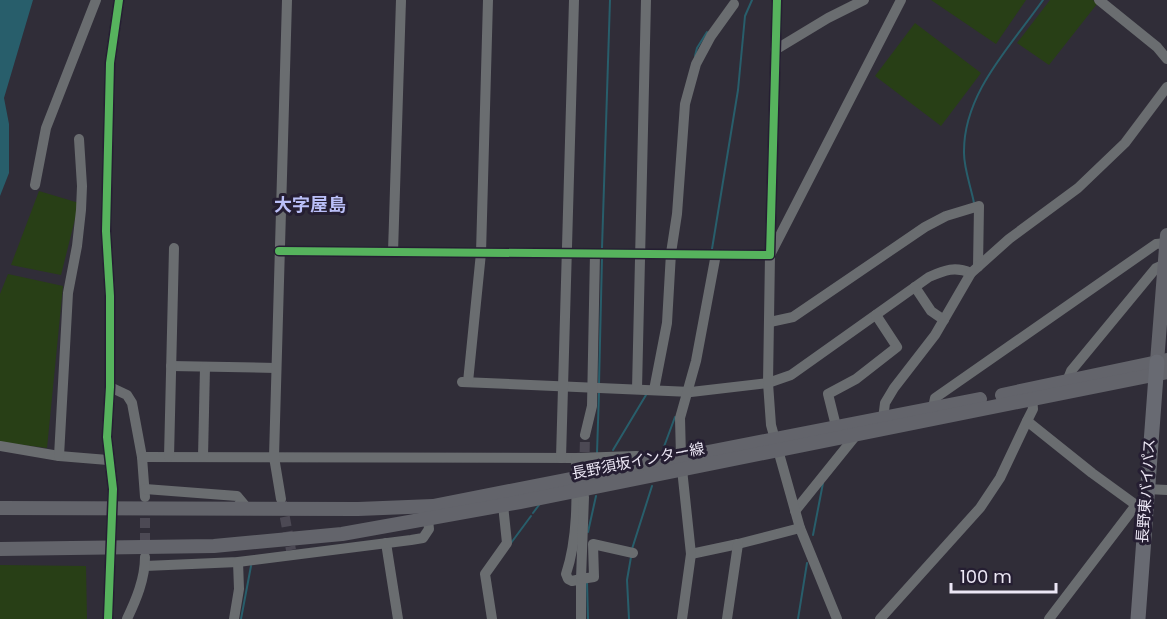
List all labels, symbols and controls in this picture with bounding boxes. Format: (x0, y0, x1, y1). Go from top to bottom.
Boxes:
district label: 大字屋島 (274, 192, 346, 217)
street label: 長野須坂インター線 (570, 437, 706, 484)
street label: 長野東バイパス (1131, 438, 1160, 544)
scale bar (951, 556, 1056, 594)
text: 100 m (960, 564, 1012, 589)

